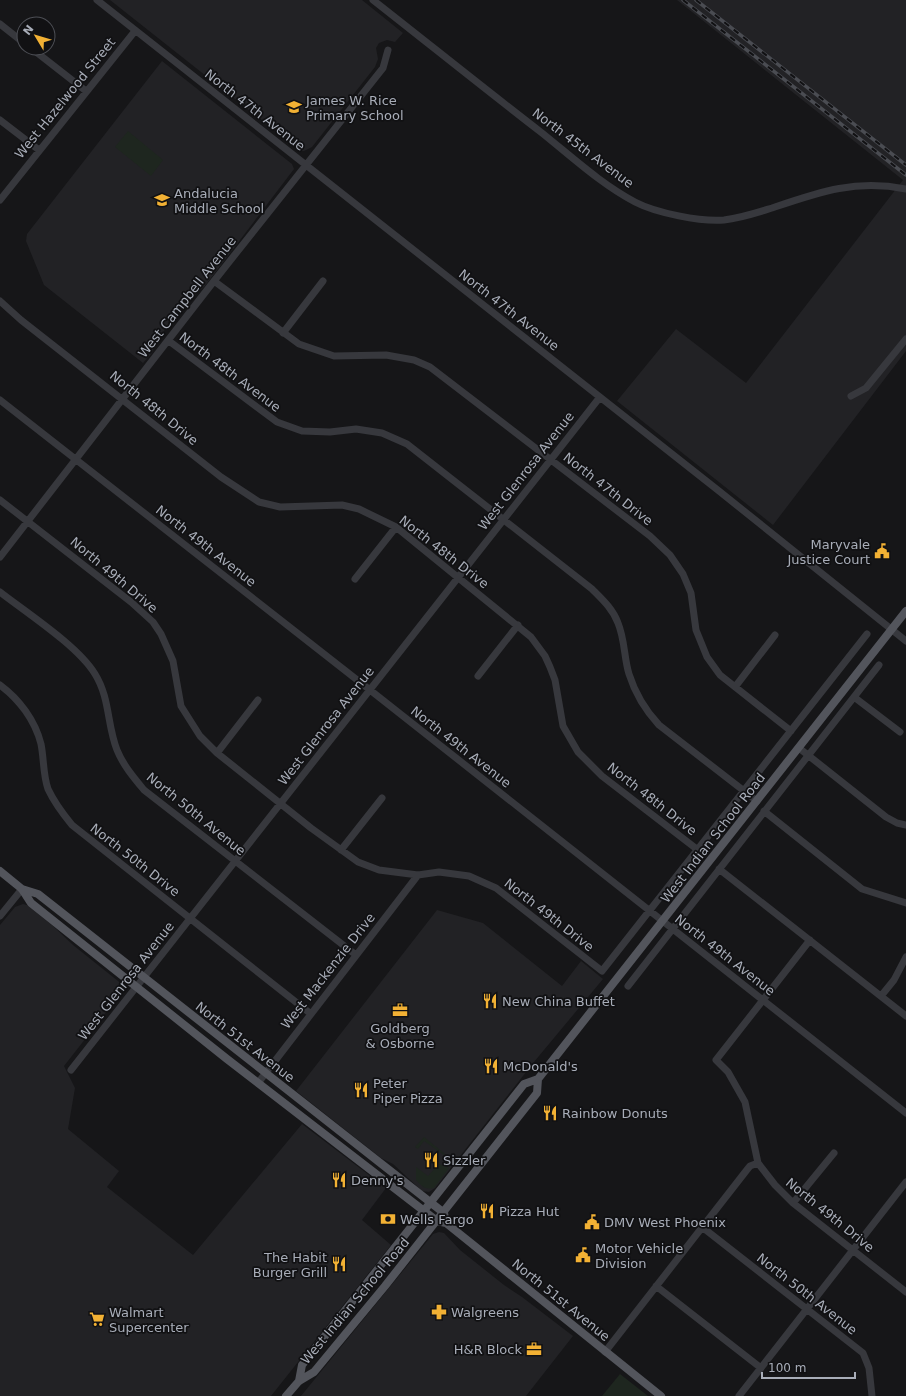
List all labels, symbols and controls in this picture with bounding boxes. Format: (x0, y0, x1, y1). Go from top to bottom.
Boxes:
north arrow (16, 16, 56, 56)
text: N (21, 23, 36, 38)
street label: West Hazelwood Street (12, 35, 118, 161)
street label: North 47th Avenue (202, 66, 308, 154)
place label: James W. Rice Primary School (305, 93, 404, 123)
school or university icon: James W. Rice Primary School (285, 98, 303, 116)
street label: North 45th Avenue (529, 105, 637, 191)
place label: Andalucia Middle School (174, 186, 264, 216)
school or university icon: Andalucia Middle School (153, 191, 171, 209)
street label: West Campbell Avenue (135, 233, 239, 361)
street label: North 47th Avenue (456, 266, 562, 354)
street label: North 48th Avenue (176, 329, 284, 415)
street label: North 48th Drive (107, 368, 201, 448)
street label: West Glenrosa Avenue (475, 409, 577, 533)
street label: North 47th Drive (560, 449, 656, 529)
street label: North 49th Avenue (153, 502, 259, 590)
street label: North 48th Drive (396, 512, 492, 592)
street label: North 49th Drive (67, 534, 161, 616)
place label: Maryvale Justice Court (786, 537, 870, 567)
public building icon: Maryvale Justice Court (873, 542, 891, 560)
street label: West Glenrosa Avenue (275, 664, 377, 788)
street label: North 49th Avenue (408, 703, 514, 791)
street label: North 48th Drive (604, 759, 700, 839)
street label: North 50th Avenue (144, 770, 248, 858)
street label: West Indian School Road (658, 770, 768, 906)
street label: North 50th Drive (87, 820, 183, 900)
street label: North 49th Drive (501, 875, 597, 955)
street label: West Mackenzie Drive (278, 910, 378, 1032)
street label: North 49th Avenue (672, 911, 778, 999)
street label: West Glenrosa Avenue (75, 919, 177, 1043)
restaurant icon: New China Buffet (481, 992, 499, 1010)
place label: New China Buffet (502, 994, 615, 1009)
street label: North 51st Avenue (193, 999, 297, 1085)
office icon: Goldberg & Osborne (391, 1001, 409, 1019)
place label: Goldberg & Osborne (366, 1021, 434, 1051)
restaurant icon: McDonald's (482, 1057, 500, 1075)
place label: McDonald's (503, 1059, 578, 1074)
place label: Peter Piper Pizza (373, 1076, 443, 1106)
restaurant icon: Peter Piper Pizza (352, 1081, 370, 1099)
restaurant icon: Rainbow Donuts (541, 1104, 559, 1122)
place label: Rainbow Donuts (562, 1106, 668, 1121)
restaurant icon: Sizzler (422, 1151, 440, 1169)
place label: Sizzler (443, 1153, 486, 1168)
restaurant icon: Denny's (330, 1171, 348, 1189)
place label: Denny's (351, 1173, 404, 1188)
street label: North 49th Drive (783, 1175, 877, 1255)
restaurant icon: Pizza Hut (478, 1202, 496, 1220)
place label: Pizza Hut (499, 1204, 559, 1219)
bank icon: Wells Fargo (379, 1210, 397, 1228)
place label: Wells Fargo (400, 1212, 474, 1227)
public building icon: DMV West Phoenix (583, 1213, 601, 1231)
place label: DMV West Phoenix (604, 1215, 726, 1230)
street label: West Indian School Road (298, 1235, 412, 1367)
place label: Motor Vehicle Division (595, 1241, 683, 1271)
public building icon: Motor Vehicle Division (574, 1246, 592, 1264)
place label: The Habit Burger Grill (253, 1250, 327, 1280)
street label: North 50th Avenue (754, 1250, 860, 1338)
restaurant icon: The Habit Burger Grill (330, 1255, 348, 1273)
street label: North 51st Avenue (509, 1256, 613, 1344)
pharmacy icon: Walgreens (430, 1303, 448, 1321)
place label: Walmart Supercenter (109, 1305, 189, 1335)
place label: Walgreens (451, 1305, 519, 1320)
supermarket icon: Walmart Supercenter (88, 1310, 106, 1328)
office icon: H&R Block (525, 1340, 543, 1358)
place label: H&R Block (454, 1342, 522, 1357)
scale bar (762, 1354, 855, 1380)
text: 100 m (768, 1361, 806, 1375)

